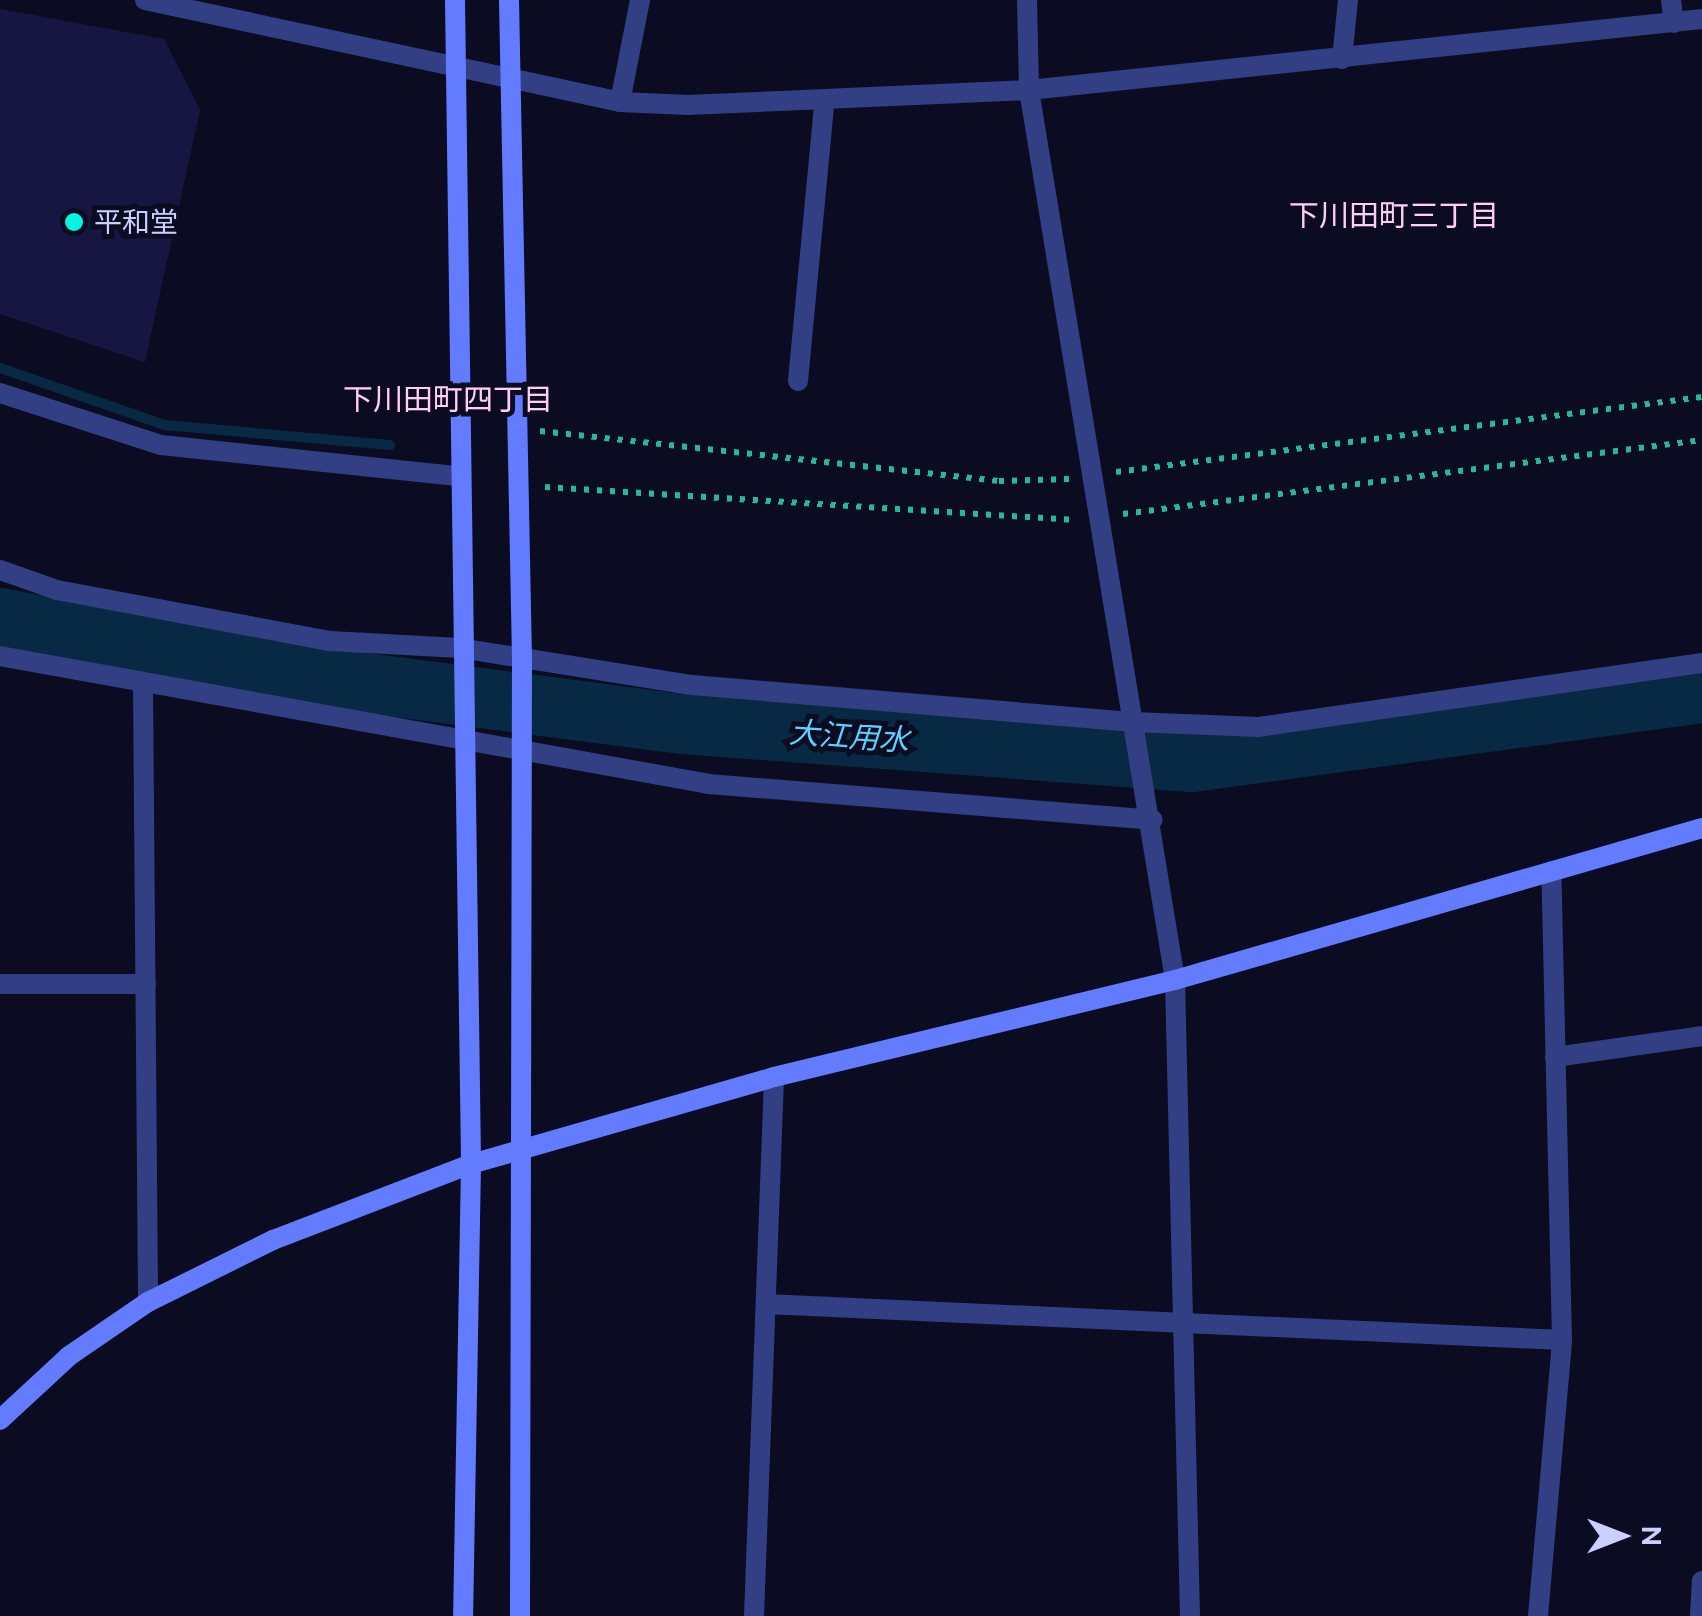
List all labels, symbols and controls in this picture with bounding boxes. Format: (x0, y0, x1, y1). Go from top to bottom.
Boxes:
district label: 下川田町三丁目 (1289, 197, 1499, 233)
place label: 平和堂 (94, 205, 178, 239)
marker: 平和堂 (63, 211, 85, 233)
district label: 下川田町四丁目 (343, 381, 553, 417)
water label: 大江用水 (788, 714, 910, 758)
north arrow (1572, 1486, 1672, 1586)
text: N (1637, 1526, 1668, 1546)

